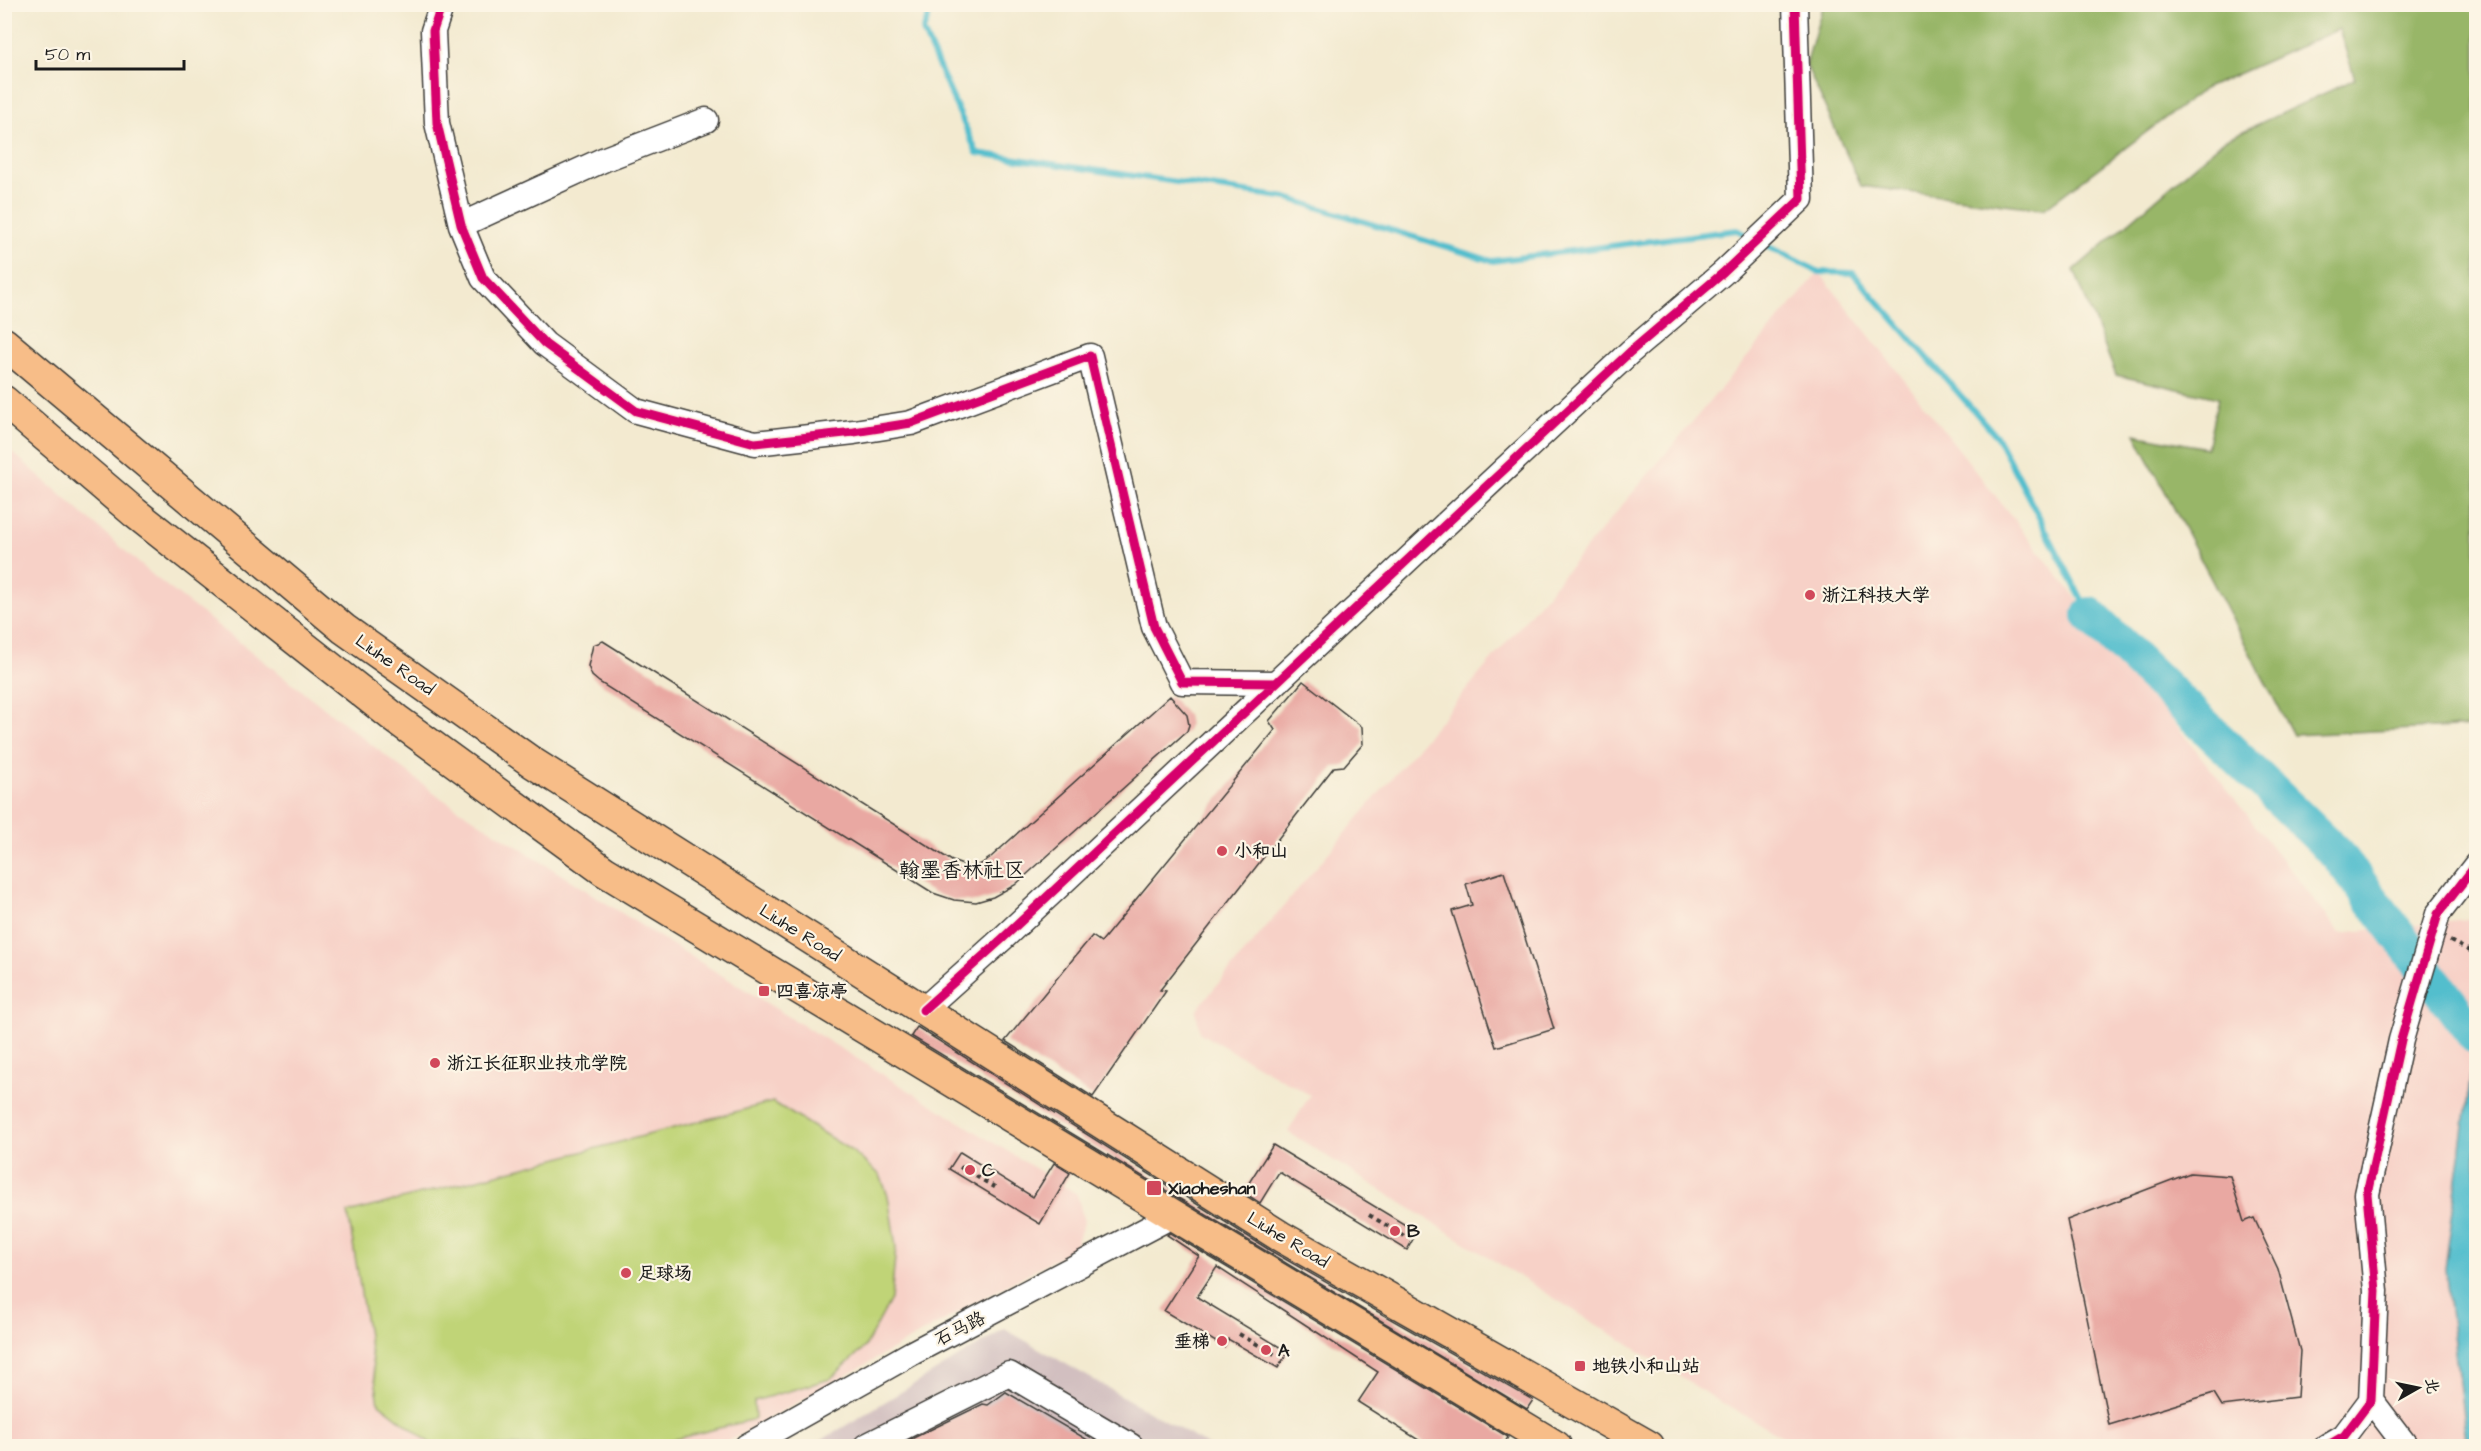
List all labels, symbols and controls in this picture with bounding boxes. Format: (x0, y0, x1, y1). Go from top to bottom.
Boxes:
scale bar (36, 33, 184, 71)
text: 50 m (45, 42, 90, 67)
place label: 浙江科技大学 (1822, 583, 1930, 608)
marker: 浙江科技大学 (1803, 588, 1817, 602)
street label: Liuhe Road (350, 629, 440, 701)
place label: 小和山 (1234, 839, 1288, 864)
marker: 小和山 (1215, 844, 1229, 858)
district label: 翰墨香林社区 (899, 856, 1025, 885)
street label: Liuhe Road (755, 898, 845, 968)
place label: 四喜凉亭 (776, 979, 848, 1004)
marker: 四喜凉亭 (757, 984, 771, 998)
place label: 浙江长征职业技术学院 (447, 1051, 627, 1076)
marker: 浙江长征职业技术学院 (428, 1056, 442, 1070)
place label: C (982, 1158, 995, 1183)
marker: C (963, 1163, 977, 1177)
place label: Xiaoheshan (1168, 1176, 1256, 1201)
marker: Xiaoheshan (1145, 1179, 1163, 1197)
street label: Liuhe Road (1242, 1206, 1334, 1274)
place label: B (1407, 1219, 1420, 1244)
marker: B (1388, 1224, 1402, 1238)
place label: 足球场 (638, 1261, 692, 1286)
marker: 足球场 (619, 1266, 633, 1280)
street label: 石马路 (930, 1306, 990, 1352)
place label: 垂梯 (1174, 1329, 1210, 1354)
marker: 垂梯 (1215, 1334, 1229, 1348)
place label: A (1278, 1338, 1290, 1363)
marker: A (1259, 1343, 1273, 1357)
place label: 地铁小和山站 (1592, 1354, 1700, 1379)
north arrow (2388, 1358, 2448, 1418)
marker: 地铁小和山站 (1573, 1359, 1587, 1373)
text: 北 (2420, 1376, 2444, 1395)

